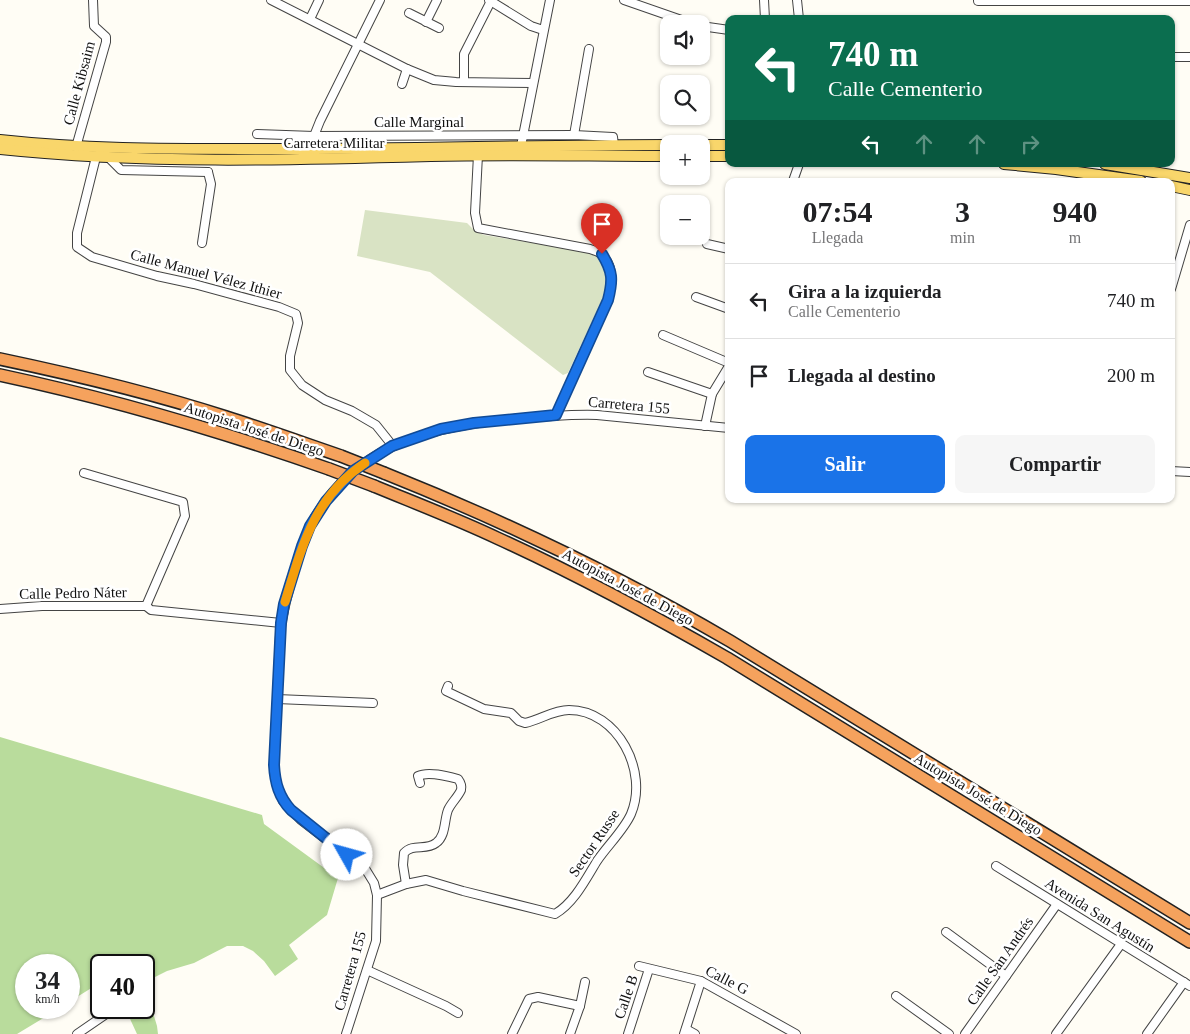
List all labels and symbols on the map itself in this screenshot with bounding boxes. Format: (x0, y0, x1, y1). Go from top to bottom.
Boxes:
street label: Calle Kibsaim (60, 39, 98, 127)
street label: Calle Marginal (374, 114, 464, 130)
street label: Carretera Militar (283, 135, 385, 151)
pin (581, 203, 623, 254)
street label: Calle Manuel Vélez Ithier (129, 246, 283, 302)
street label: Carretera 155 (587, 393, 671, 417)
street label: Autopista José de Diego (182, 399, 326, 459)
street label: Autopista José de Diego (560, 546, 696, 628)
street label: Calle Pedro Náter (19, 584, 127, 602)
street label: Autopista José de Diego (911, 749, 1045, 839)
street label: Sector Russe (566, 806, 623, 880)
position arrow (320, 828, 372, 880)
street label: Avenida San Agustín (1042, 875, 1158, 956)
street label: Calle San Andrés (964, 914, 1037, 1008)
street label: Carretera 155 (331, 929, 369, 1013)
speed limit sign: 40 (90, 954, 155, 1019)
street label: Calle G (703, 962, 751, 998)
street label: Calle B (611, 973, 641, 1021)

